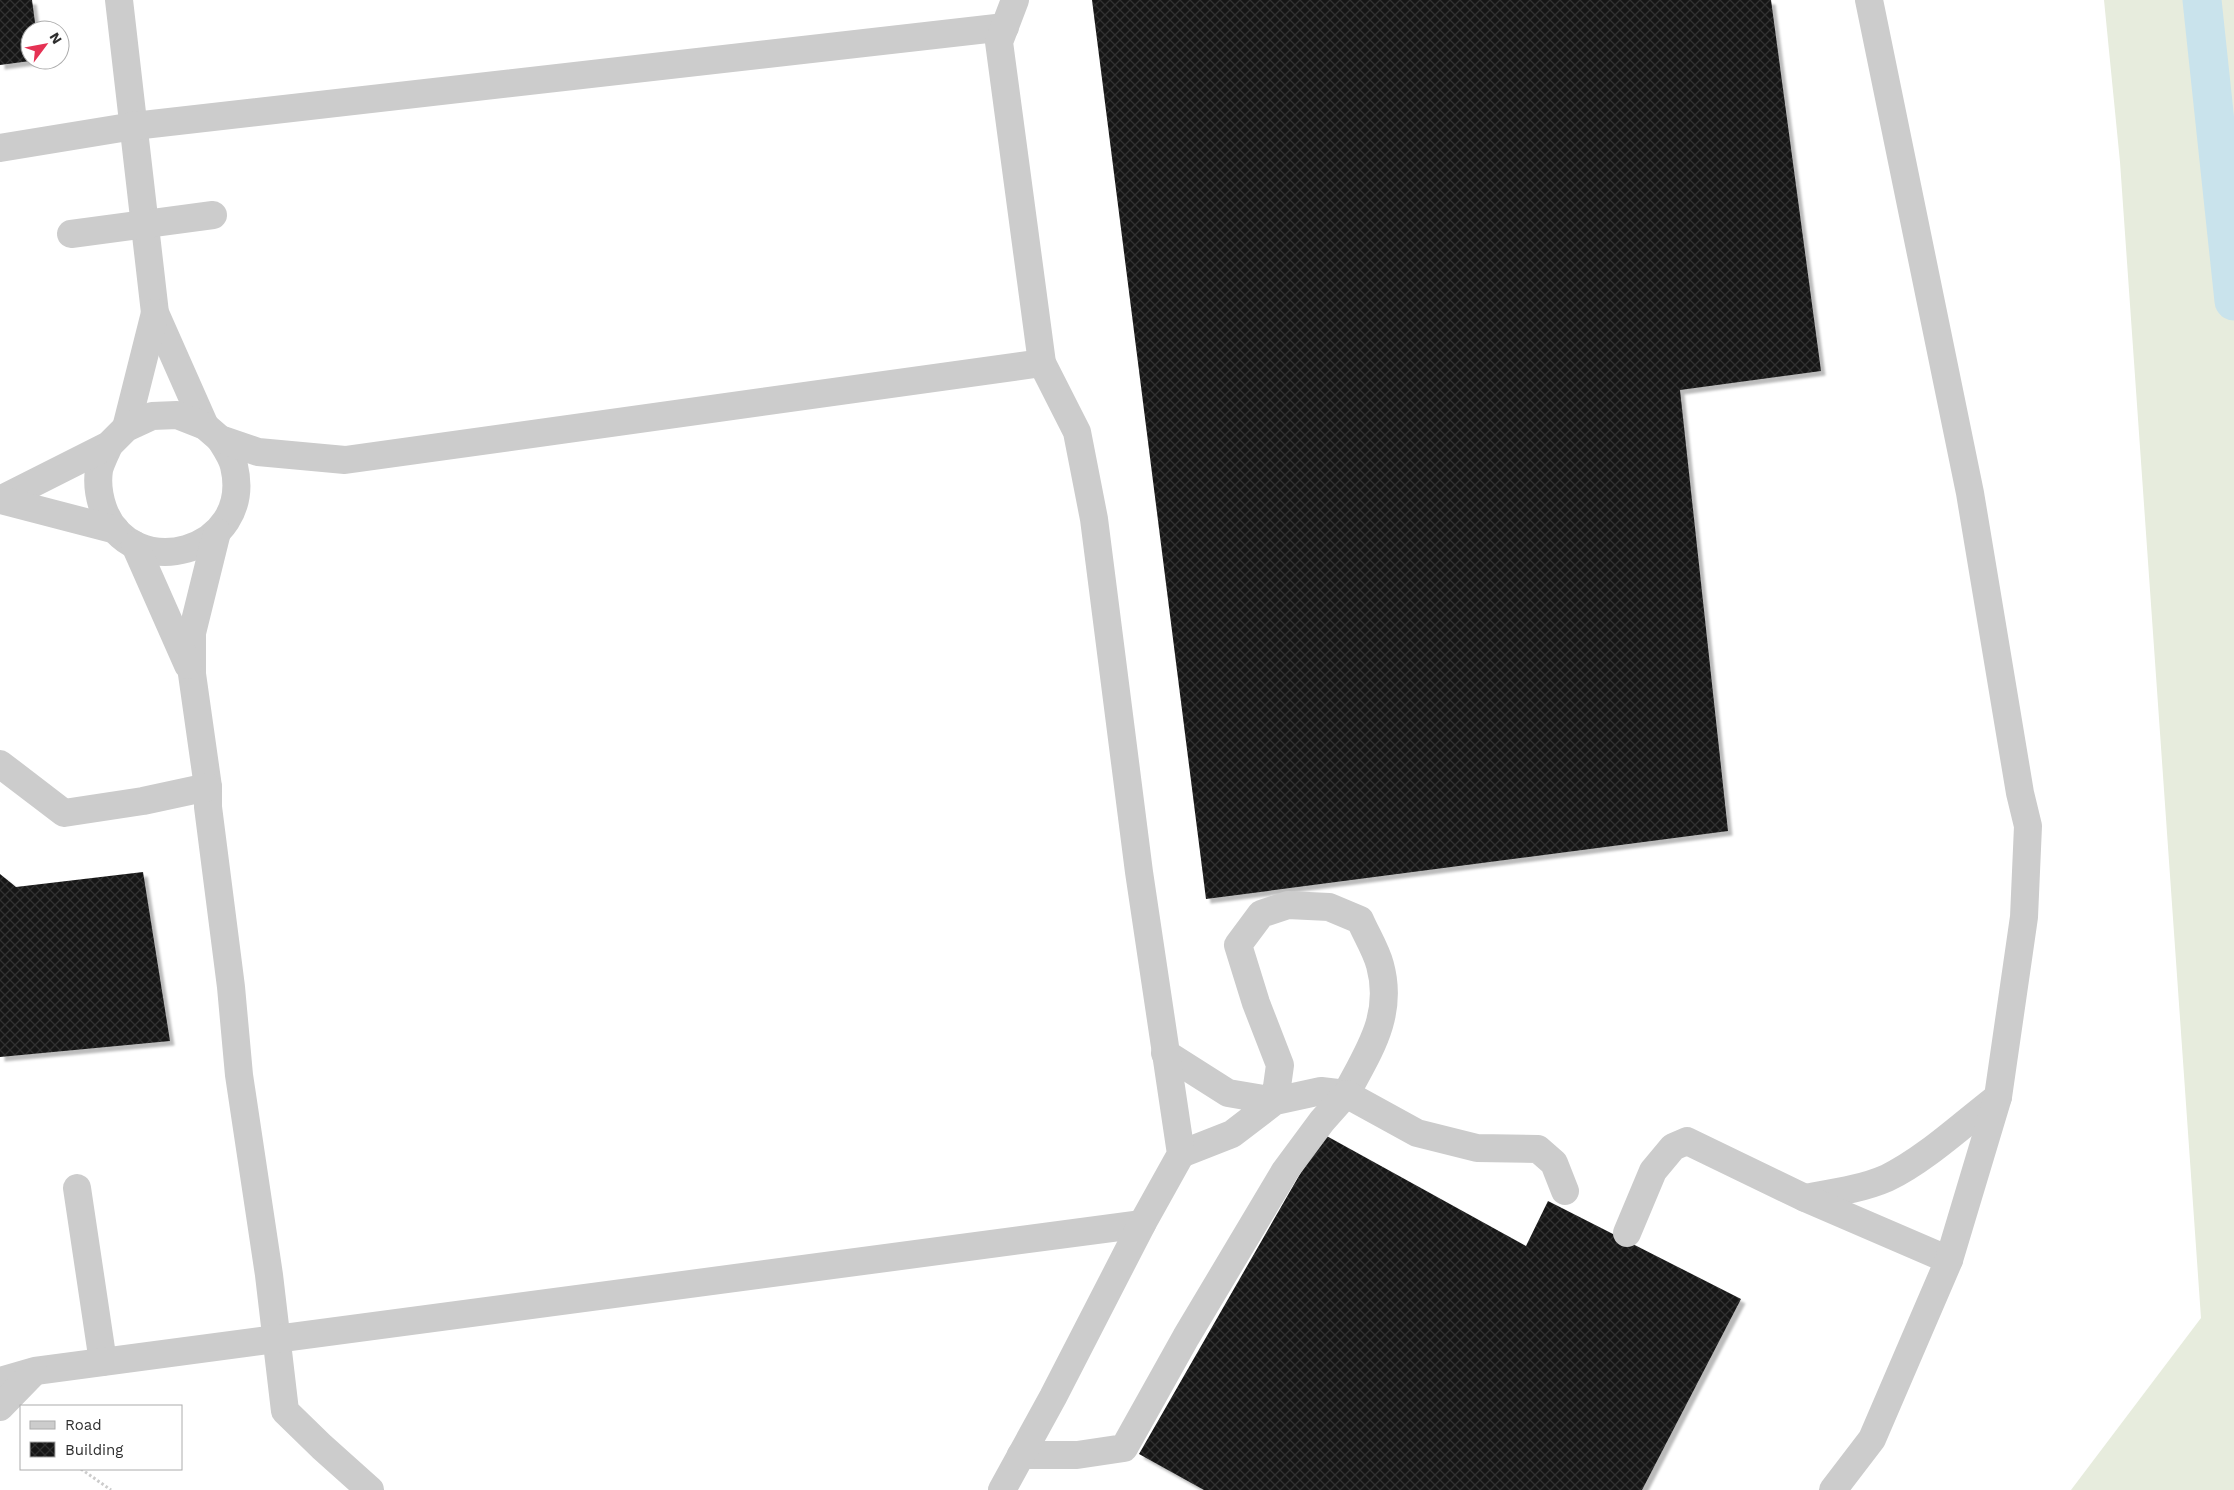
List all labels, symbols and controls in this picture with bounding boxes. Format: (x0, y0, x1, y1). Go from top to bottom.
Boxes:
north arrow (20, 20, 70, 70)
text: N (46, 29, 66, 47)
legend (20, 1405, 182, 1470)
text: Road (65, 1416, 102, 1434)
text: Building (65, 1441, 123, 1459)

